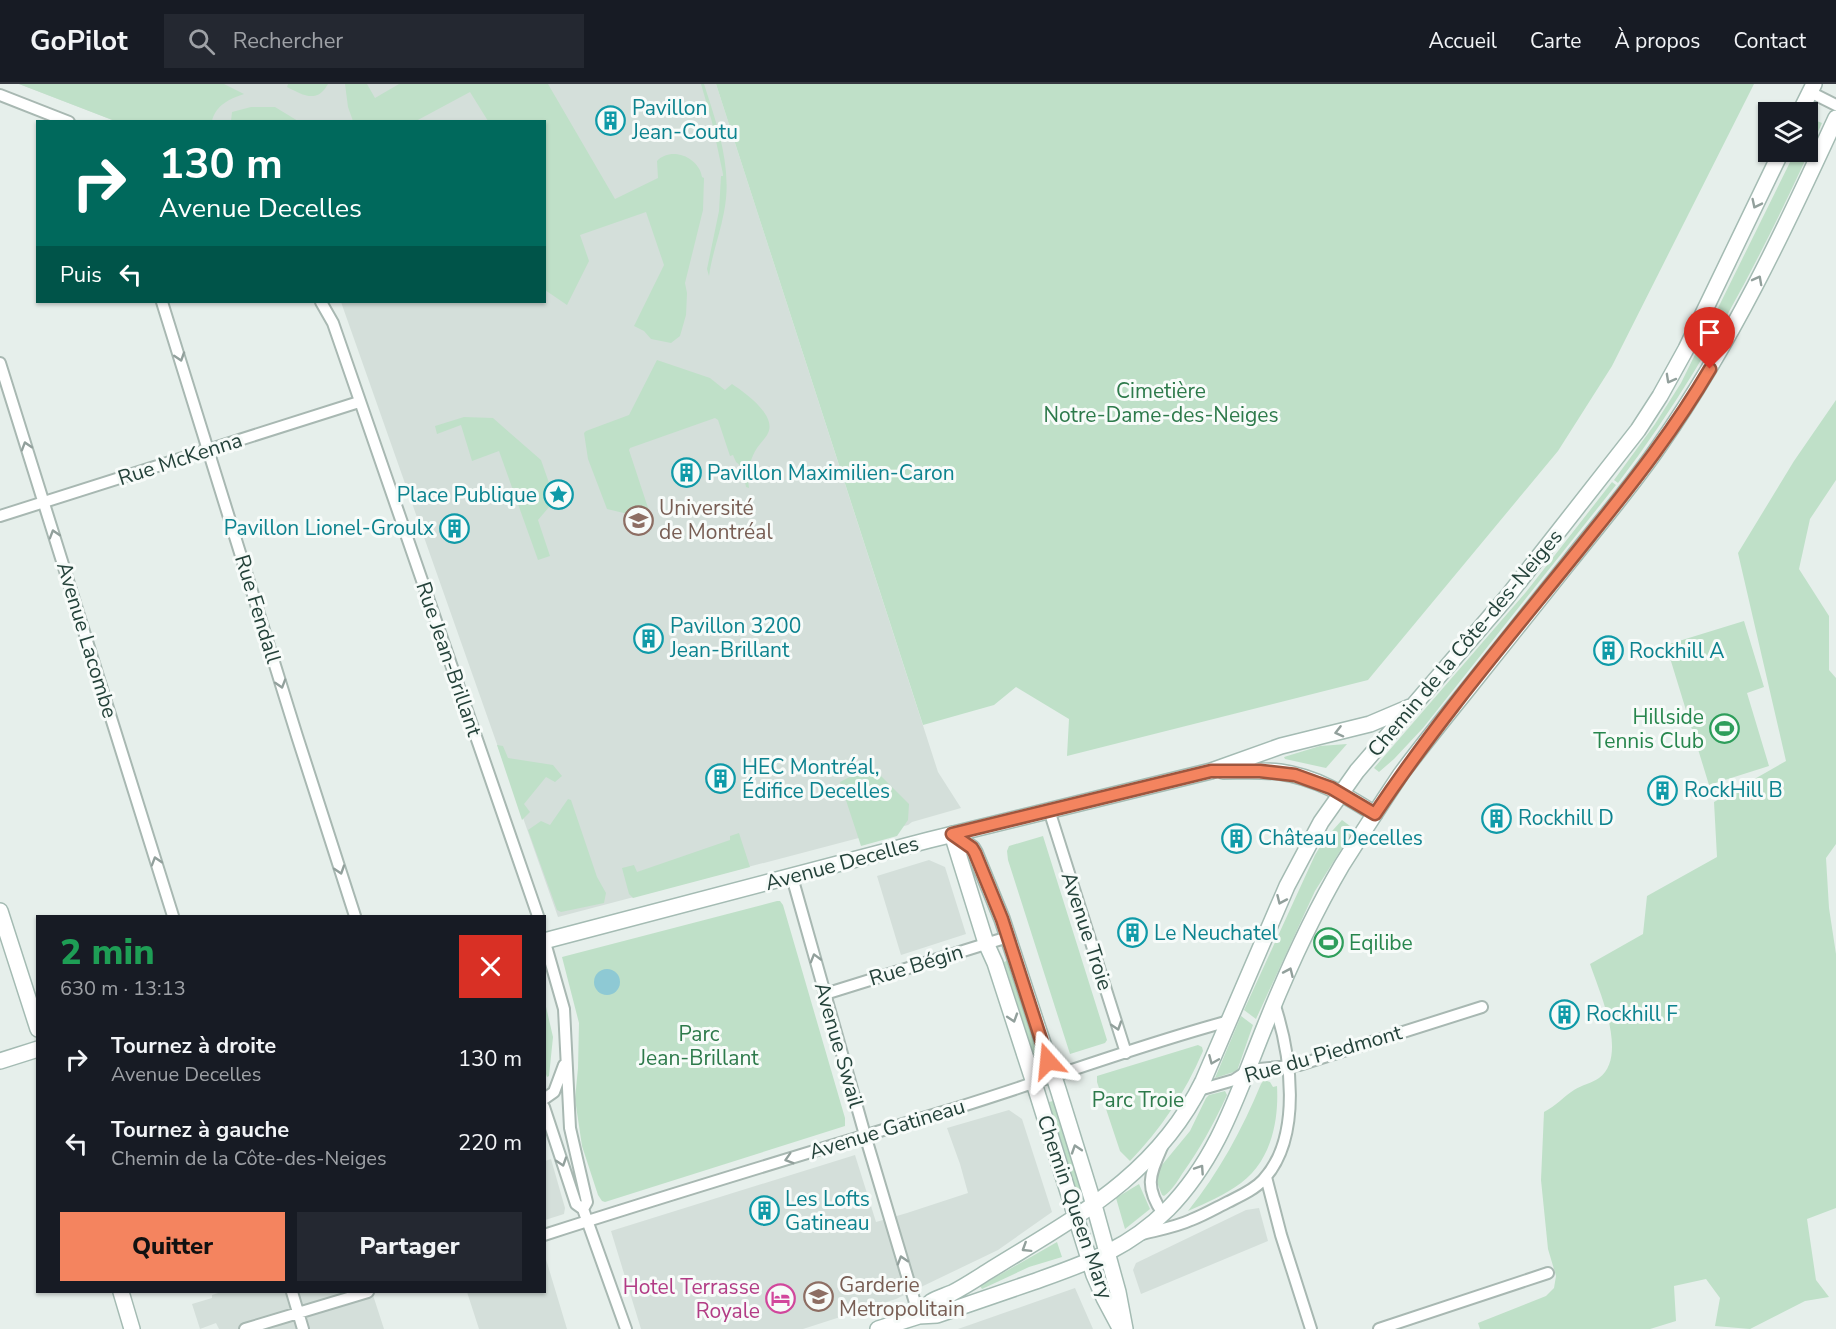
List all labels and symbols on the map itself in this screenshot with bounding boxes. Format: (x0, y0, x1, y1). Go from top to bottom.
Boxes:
place label: Pavillon Jean-Coutu (631, 94, 738, 146)
building icon: Pavillon Jean-Coutu (595, 104, 627, 136)
one-way arrow (1752, 198, 1764, 209)
one-way arrow (1751, 276, 1762, 287)
pin (1684, 307, 1735, 369)
one-way arrow (172, 351, 185, 362)
one-way arrow (1666, 373, 1677, 383)
park label: Cimetière Notre-Dame-des-Neiges (1043, 377, 1279, 429)
street label: Rue McKenna (114, 426, 246, 492)
one-way arrow (21, 441, 33, 452)
building icon: Pavillon Maximilien-Caron (670, 457, 702, 489)
place label: Pavillon Maximilien-Caron (707, 459, 955, 487)
place icon: Place Publique (542, 479, 574, 511)
place label: Place Publique (397, 481, 537, 509)
place label: Université de Montréal (659, 494, 773, 546)
school or university icon: Université de Montréal (622, 504, 654, 536)
building icon: Pavillon Lionel-Groulx (439, 512, 471, 544)
place label: Pavillon Lionel-Groulx (224, 514, 434, 542)
street label: Chemin de la Côte-des-Neiges (1361, 523, 1569, 763)
one-way arrow (48, 529, 61, 540)
street label: Rue Fendall (228, 551, 288, 668)
street label: Avenue Lacombe (50, 558, 124, 722)
street label: Rue Jean-Brillant (409, 578, 489, 741)
place label: Pavillon 3200 Jean-Brillant (669, 612, 801, 664)
building icon: Pavillon 3200 Jean-Brillant (633, 622, 665, 654)
building icon: Rockhill A (1592, 635, 1624, 667)
place label: Rockhill A (1629, 637, 1725, 665)
one-way arrow (274, 678, 286, 689)
place label: Hillside Tennis Club (1593, 703, 1704, 755)
sports icon: Hillside Tennis Club (1709, 713, 1741, 745)
one-way arrow (1334, 725, 1344, 737)
place label: HEC Montréal, Édifice Decelles (742, 753, 890, 805)
building icon: HEC Montréal, Édifice Decelles (705, 763, 737, 795)
building icon: RockHill B (1647, 774, 1679, 806)
place label: RockHill B (1684, 776, 1783, 804)
building icon: Rockhill D (1481, 802, 1513, 834)
place label: Rockhill D (1518, 804, 1614, 832)
building icon: Château Decelles (1221, 822, 1253, 854)
place label: Château Decelles (1258, 824, 1423, 852)
street label: Avenue Decelles (762, 829, 922, 897)
one-way arrow (151, 856, 163, 867)
one-way arrow (333, 864, 345, 875)
street label: Avenue Troie (1055, 868, 1119, 994)
one-way arrow (1276, 894, 1288, 905)
building icon: Le Neuchatel (1117, 917, 1149, 949)
place label: Le Neuchatel (1154, 919, 1279, 947)
sports icon: Eqilibe (1312, 927, 1344, 959)
place label: Eqilibe (1349, 929, 1413, 957)
street label: Rue Bégin (866, 937, 966, 993)
one-way arrow (809, 953, 822, 963)
one-way arrow (1281, 968, 1293, 979)
street label: Avenue Swail (808, 979, 870, 1112)
building icon: Rockhill F (1549, 998, 1581, 1030)
place label: Rockhill F (1586, 1000, 1678, 1028)
one-way arrow (1006, 1012, 1018, 1023)
street label: Rue du Piedmont (1241, 1018, 1405, 1090)
park label: Parc Jean-Brillant (638, 1020, 759, 1072)
one-way arrow (1110, 1020, 1122, 1031)
position arrow (1016, 1029, 1080, 1093)
one-way arrow (1208, 1053, 1220, 1064)
park label: Parc Troie (1092, 1086, 1184, 1114)
street label: Avenue Gatineau (806, 1092, 968, 1166)
street label: Chemin Queen Mary (1030, 1111, 1120, 1303)
one-way arrow (1071, 1144, 1083, 1155)
one-way arrow (784, 1151, 795, 1164)
one-way arrow (555, 1156, 567, 1167)
one-way arrow (1193, 1164, 1204, 1175)
place label: Les Lofts Gatineau (785, 1185, 870, 1237)
building icon: Les Lofts Gatineau (748, 1195, 780, 1227)
one-way arrow (1022, 1241, 1032, 1253)
one-way arrow (897, 1255, 909, 1266)
place label: Garderie Metropolitain (839, 1271, 965, 1323)
place label: Hotel Terrasse Royale (623, 1273, 760, 1325)
school or university icon: Garderie Metropolitain (802, 1281, 834, 1313)
hotel icon: Hotel Terrasse Royale (765, 1283, 797, 1315)

